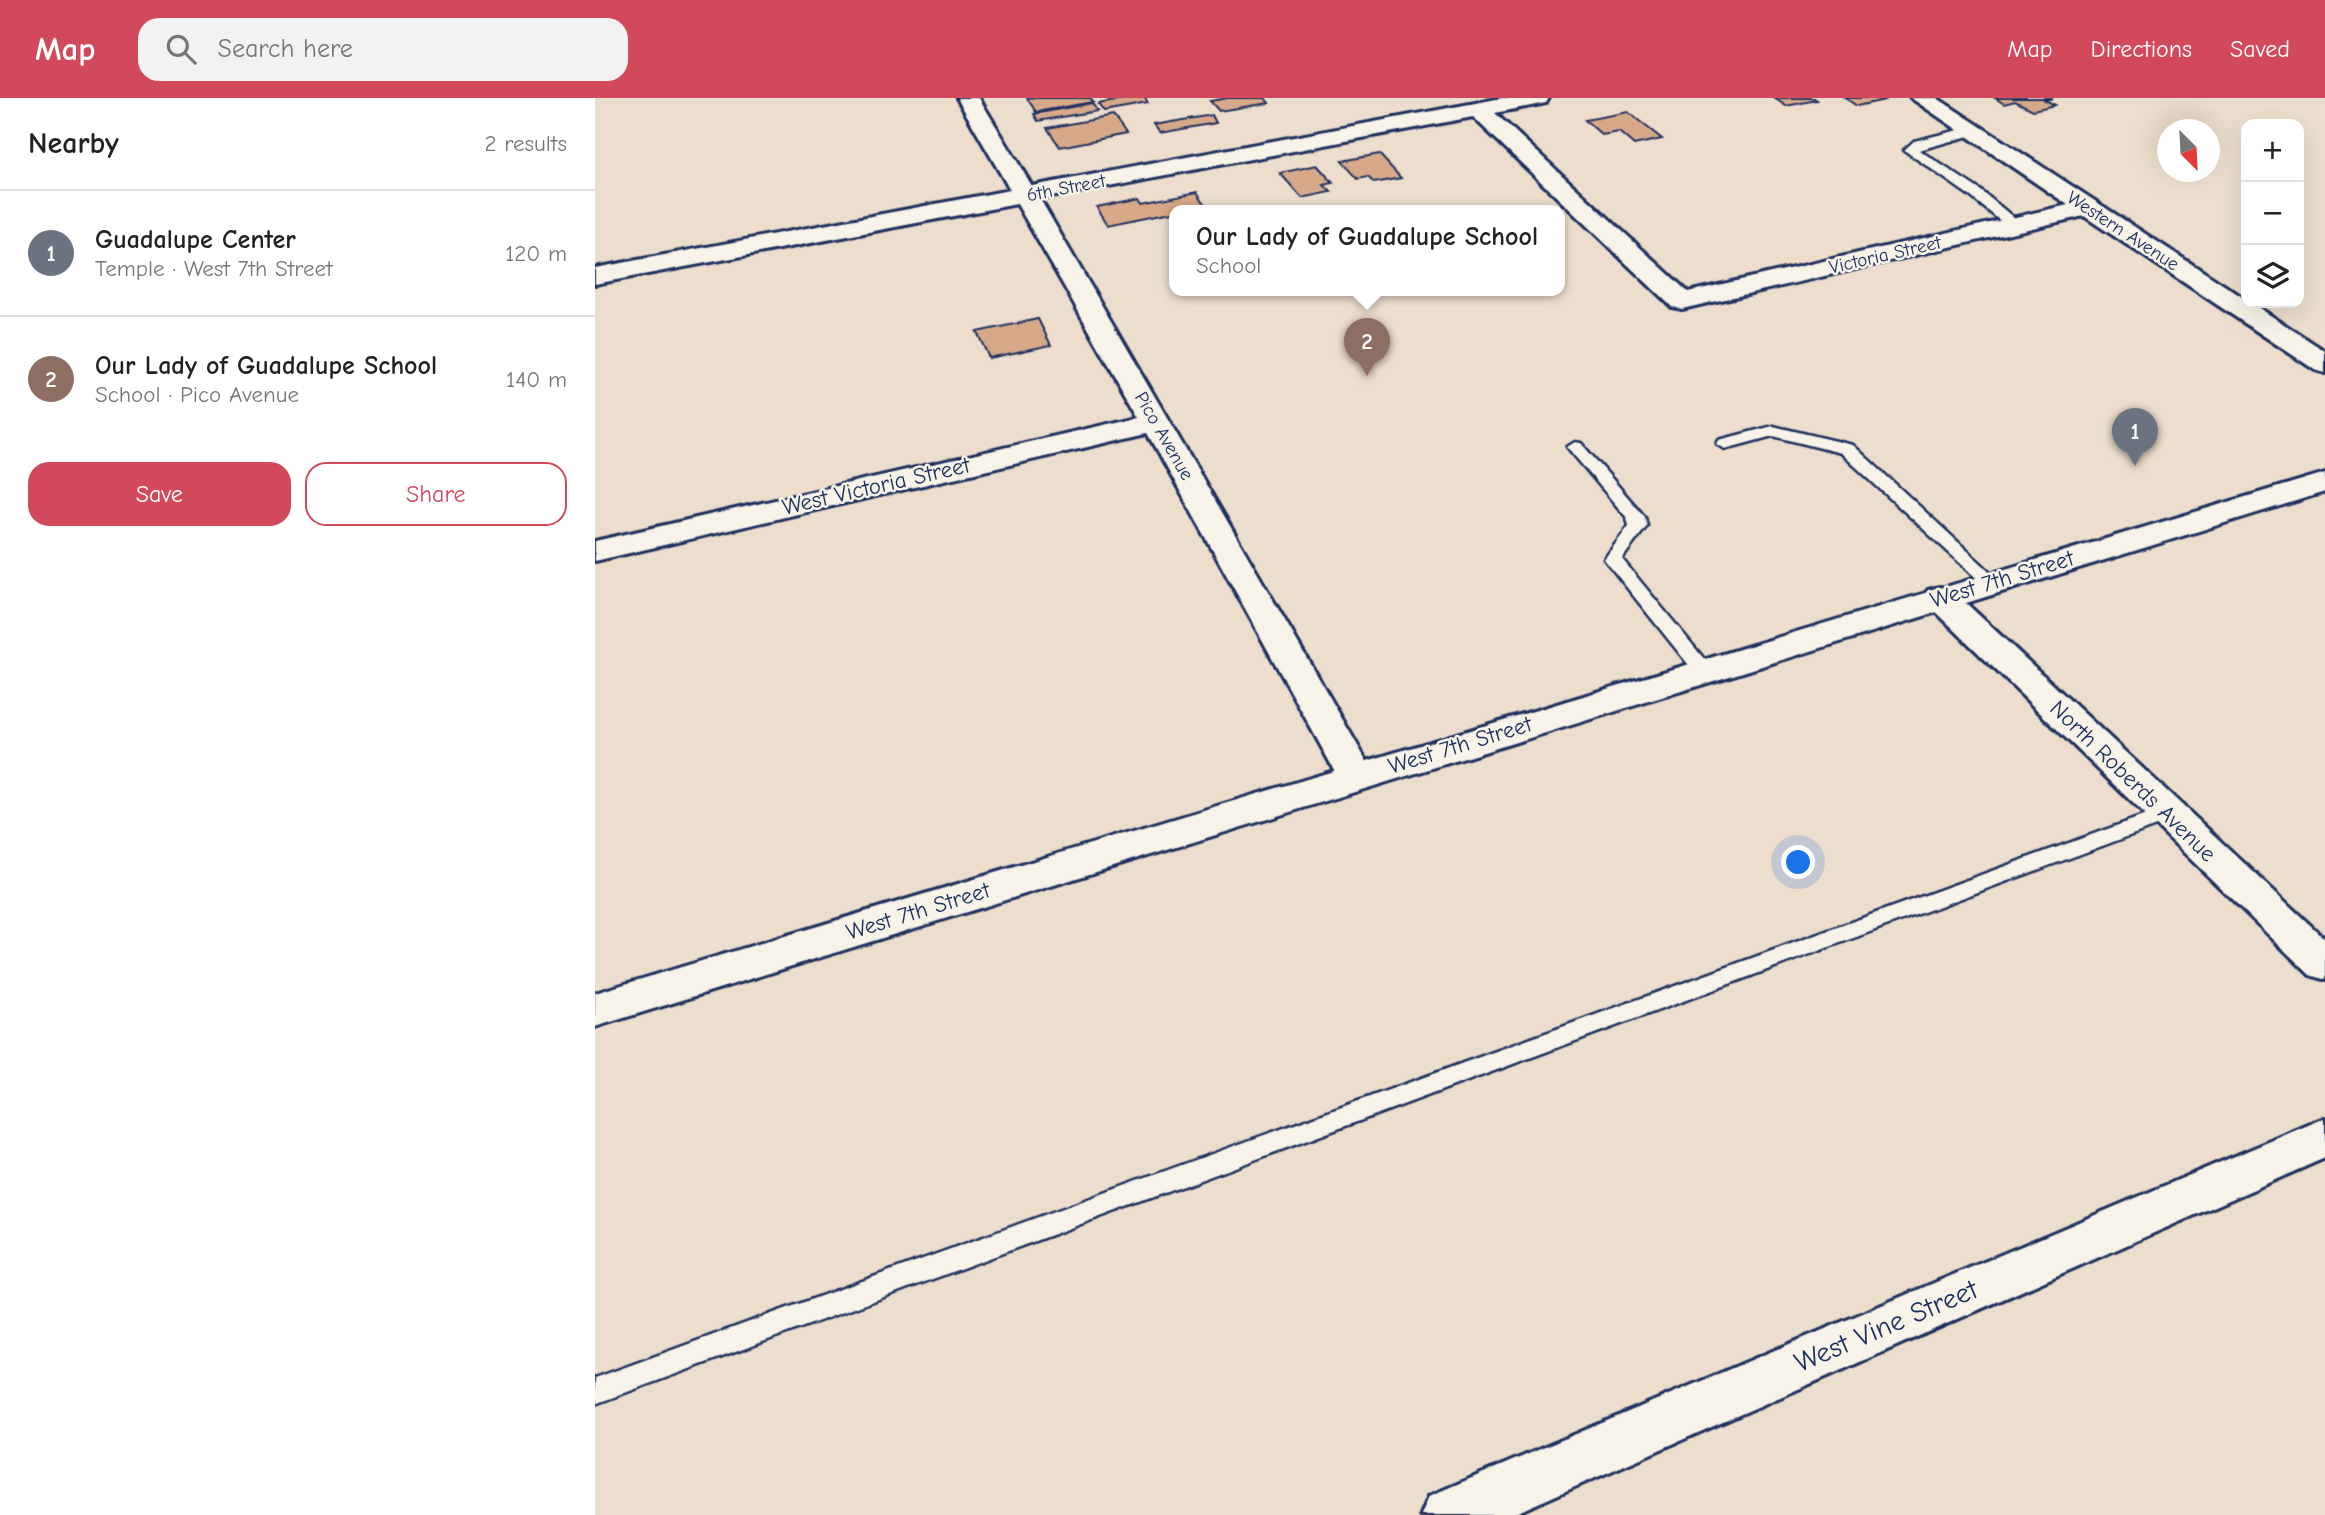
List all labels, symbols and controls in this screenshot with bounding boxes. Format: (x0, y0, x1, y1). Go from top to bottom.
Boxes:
search box (138, 18, 628, 81)
text: Map (35, 30, 96, 68)
icon: search (162, 30, 200, 68)
text: Search here (218, 34, 353, 64)
text: Map (2007, 35, 2053, 63)
text: Directions (2091, 35, 2192, 63)
text: Saved (2230, 35, 2290, 63)
north arrow (2157, 119, 2220, 182)
map controls (2241, 119, 2304, 308)
button: + (2241, 119, 2304, 182)
text: Nearby (28, 126, 119, 161)
text: 2 results (485, 130, 567, 157)
street label: 6th Street (1025, 169, 1108, 206)
button: − (2241, 182, 2304, 245)
street label: Western Avenue (2063, 187, 2183, 275)
popup (1169, 205, 1565, 296)
text: Our Lady of Guadalupe School (1196, 222, 1538, 252)
text: Guadalupe Center (95, 225, 296, 255)
street label: Victoria Street (1827, 231, 1944, 279)
text: 1 (46, 240, 56, 267)
text: 120 m (505, 240, 567, 267)
button: layers (2241, 245, 2304, 308)
text: School (1196, 252, 1261, 279)
text: Temple · West 7th Street (95, 255, 333, 282)
pin: 2 (1344, 318, 1390, 376)
text: Our Lady of Guadalupe School (95, 351, 437, 381)
text: 2 (45, 366, 57, 393)
text: 140 m (506, 366, 567, 393)
text: School · Pico Avenue (95, 381, 299, 408)
street label: Pico Avenue (1130, 388, 1198, 484)
pin: 1 (2112, 408, 2158, 466)
street label: West Victoria Street (779, 451, 974, 521)
button: Save (28, 462, 291, 526)
button: Share (305, 462, 567, 526)
street label: West 7th Street (1927, 544, 2078, 614)
street label: North Roberds Avenue (2044, 695, 2222, 867)
street label: West 7th Street (1385, 710, 1536, 780)
your location (1781, 845, 1815, 879)
street label: West 7th Street (843, 876, 994, 946)
street label: West Vine Street (1790, 1273, 1983, 1379)

